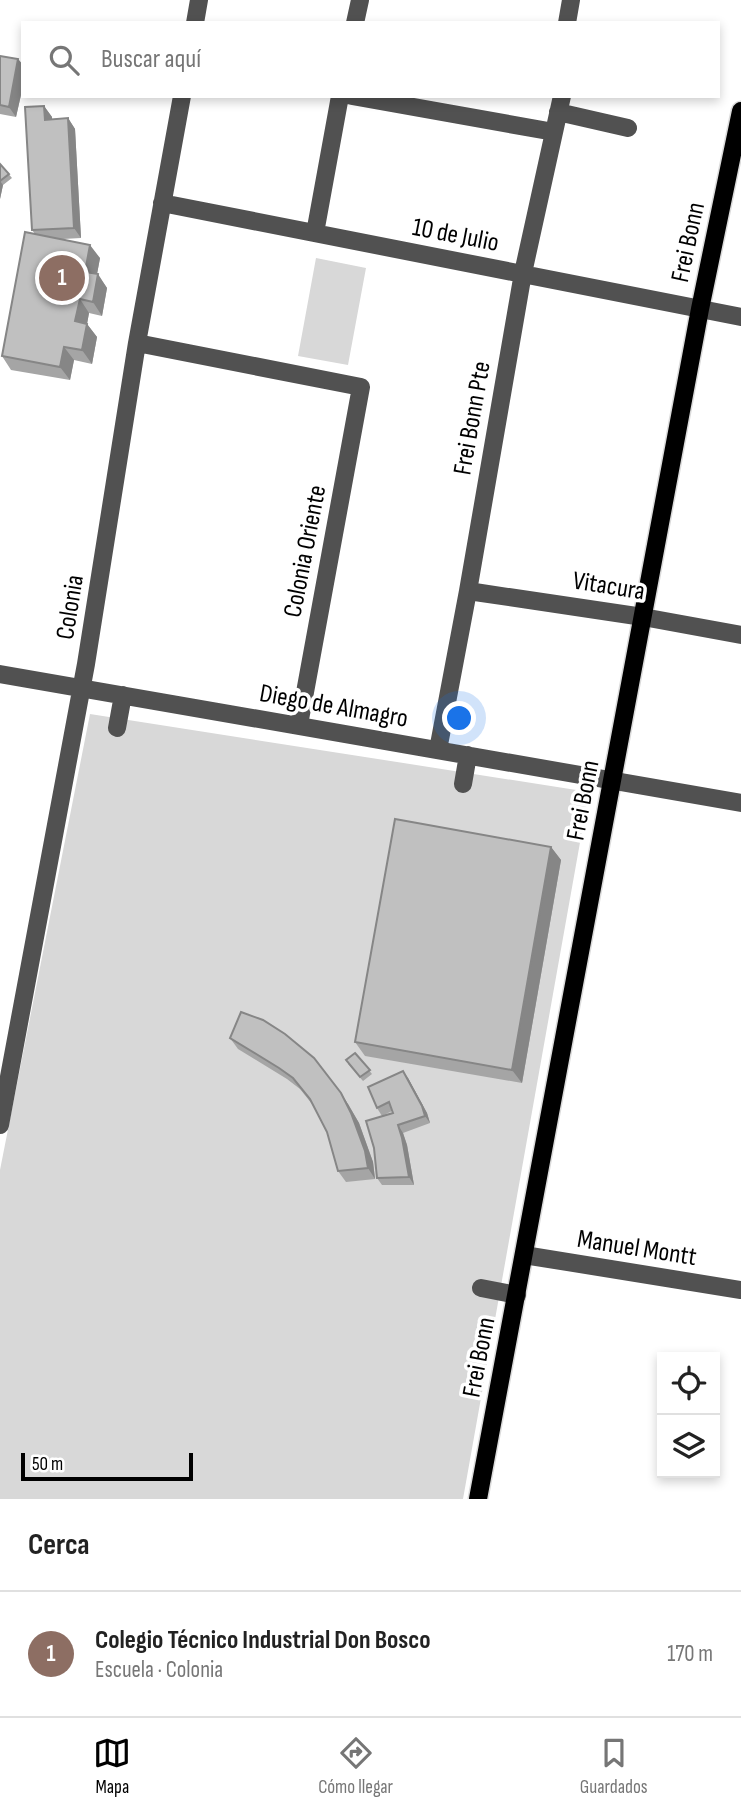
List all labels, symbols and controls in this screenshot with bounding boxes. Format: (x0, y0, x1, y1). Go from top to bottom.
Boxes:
search box (21, 21, 720, 98)
icon: search (45, 41, 83, 79)
text: Buscar aquí (101, 44, 201, 75)
street label: Frei Bonn (665, 200, 712, 285)
street label: 10 de Julio (410, 212, 502, 259)
pin: 1 (39, 252, 85, 304)
street label: Frei Bonn Pte (447, 359, 498, 477)
street label: Colonia Oriente (277, 483, 333, 620)
street label: Vitacura (570, 565, 647, 607)
street label: Colonia (50, 573, 91, 642)
street label: Diego de Almagro (257, 678, 410, 735)
your location (442, 701, 476, 735)
street label: Frei Bonn (561, 758, 606, 843)
street label: Manuel Montt (575, 1224, 699, 1273)
street label: Frei Bonn (457, 1315, 502, 1400)
map controls (657, 1352, 720, 1478)
button: locate (657, 1352, 720, 1415)
button: layers (657, 1415, 720, 1478)
scale bar (21, 1450, 192, 1482)
text: 50 m (32, 1453, 63, 1476)
text: Cerca (28, 1527, 90, 1563)
text: Colegio Técnico Industrial Don Bosco (95, 1625, 431, 1656)
text: 1 (46, 1640, 56, 1668)
text: 170 m (667, 1640, 713, 1668)
text: Escuela · Colonia (95, 1656, 223, 1684)
tab: Mapa (93, 1734, 131, 1799)
tab: Cómo llegar (318, 1734, 393, 1799)
tab: Guardados (580, 1734, 648, 1799)

